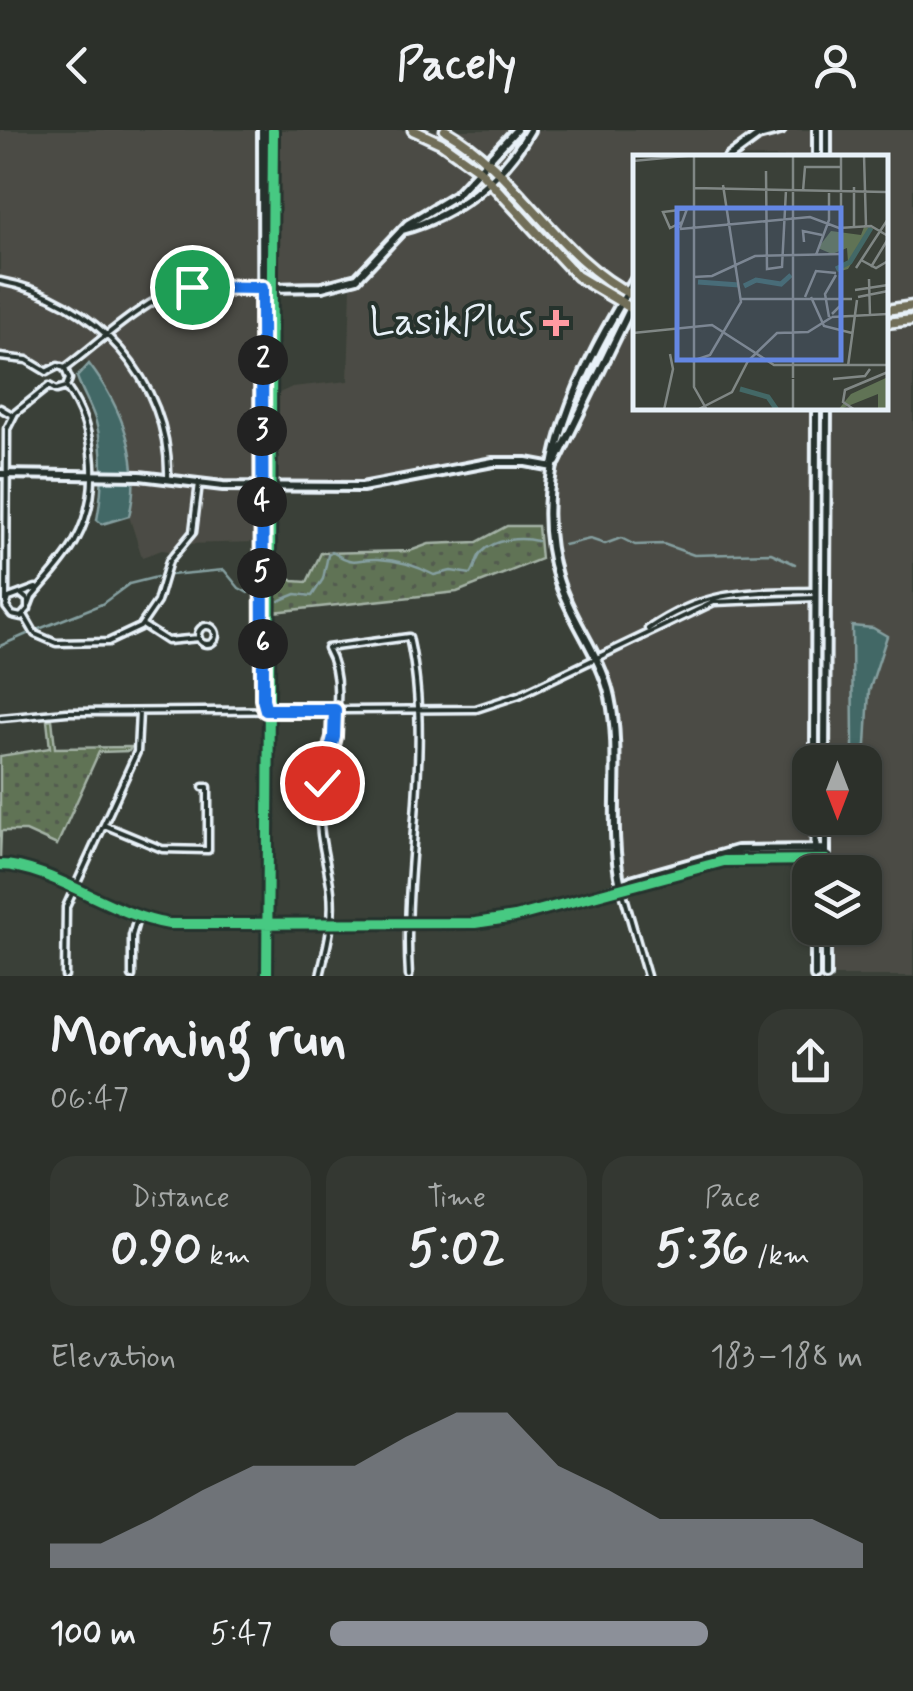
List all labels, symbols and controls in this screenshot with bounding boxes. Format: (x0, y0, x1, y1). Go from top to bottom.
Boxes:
text: Pacely (397, 36, 516, 95)
icon: back (50, 38, 105, 93)
icon: person (808, 38, 863, 93)
inset map (633, 155, 888, 410)
pin (150, 245, 235, 330)
icon: arrive (165, 260, 220, 315)
place label: LasikPlus (370, 297, 534, 349)
marker: LasikPlus (543, 310, 569, 336)
pin: 2 (238, 335, 288, 385)
text: 2 (256, 341, 270, 378)
pin: 3 (237, 406, 287, 456)
text: 3 (256, 412, 268, 449)
pin: 4 (237, 477, 287, 527)
text: 4 (254, 483, 270, 520)
pin: 5 (237, 548, 287, 598)
text: 5 (254, 554, 270, 591)
pin: 6 (238, 619, 288, 669)
text: 6 (256, 625, 270, 662)
pin (280, 741, 365, 826)
north arrow (792, 745, 882, 835)
map controls (792, 745, 882, 945)
icon: check (295, 756, 350, 811)
button: layers (792, 855, 882, 945)
text: Morning run (50, 1004, 347, 1076)
button: share (758, 1009, 863, 1114)
text: 06:47 (50, 1078, 129, 1120)
text: Distance (131, 1180, 230, 1217)
text: Time (427, 1180, 486, 1217)
text: Pace (705, 1180, 760, 1217)
text: 0.90 (111, 1217, 202, 1283)
text: 5:02 (408, 1217, 505, 1283)
text: 5:36 (655, 1217, 749, 1283)
text: km (202, 1238, 250, 1275)
text: /km (749, 1238, 810, 1275)
text: Elevation (50, 1336, 176, 1378)
text: 183–188 m (710, 1336, 863, 1378)
text: 100 m (50, 1613, 136, 1655)
text: 5:47 (210, 1613, 272, 1655)

